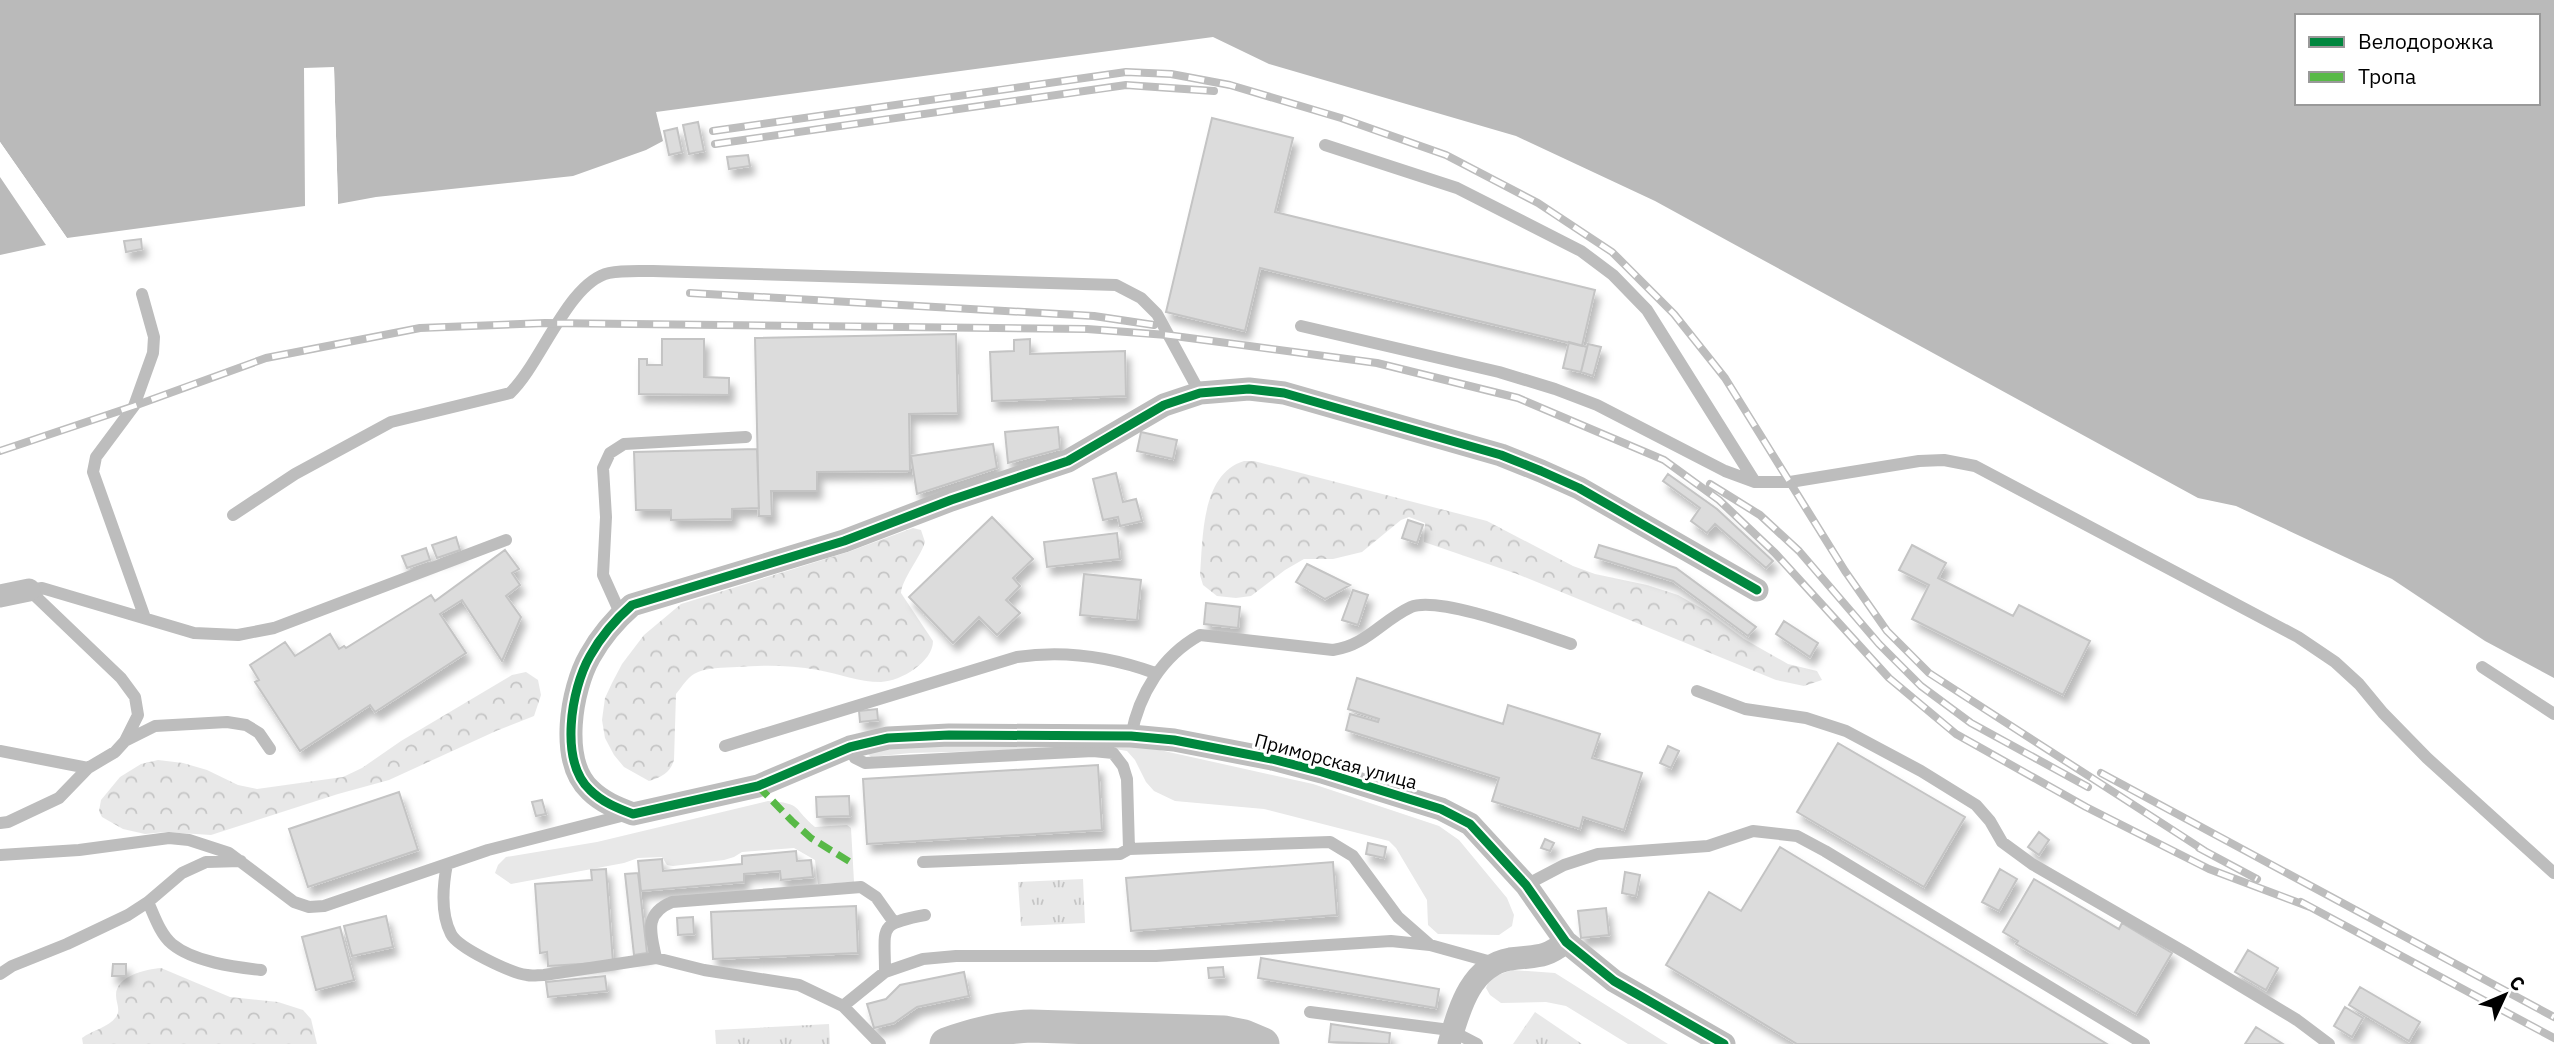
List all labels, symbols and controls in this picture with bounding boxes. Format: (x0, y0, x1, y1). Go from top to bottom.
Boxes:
legend (2295, 14, 2540, 105)
text: Велодорожка (2358, 27, 2493, 55)
text: Тропа (2358, 62, 2416, 90)
street label: Приморская улица (1252, 728, 1420, 794)
north arrow (2470, 960, 2540, 1030)
text: С (2504, 970, 2530, 996)

